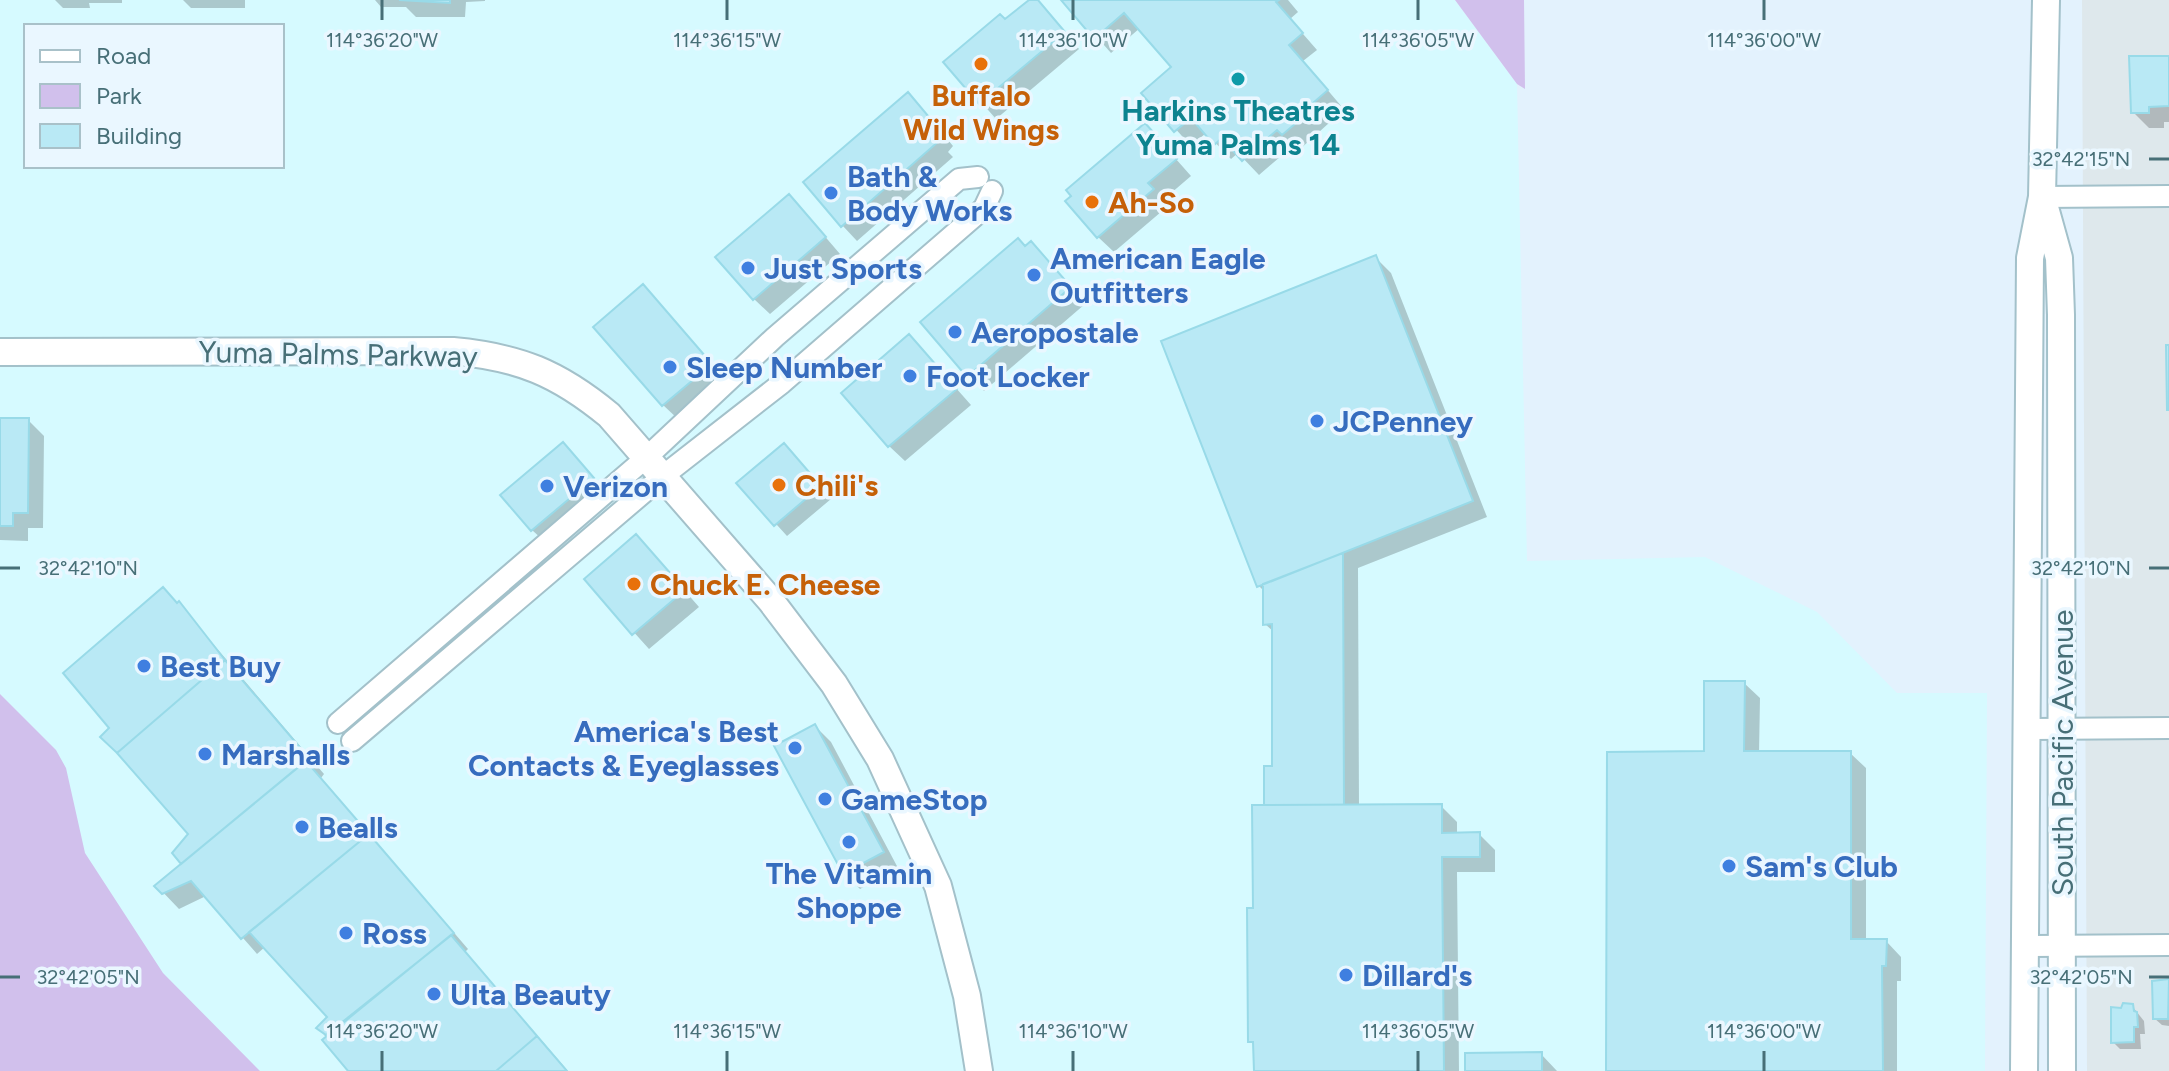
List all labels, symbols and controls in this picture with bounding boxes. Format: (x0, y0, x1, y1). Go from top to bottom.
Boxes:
legend (24, 24, 284, 168)
text: 114°36'20"W (326, 28, 438, 52)
text: 114°36'15"W (673, 28, 781, 52)
text: 114°36'10"W (1018, 28, 1128, 52)
text: 114°36'05"W (1362, 28, 1474, 52)
text: 114°36'00"W (1707, 28, 1821, 52)
text: Road (96, 41, 151, 70)
marker: Buffalo Wild Wings (972, 55, 990, 73)
marker: Harkins Theatres Yuma Palms 14 (1229, 70, 1247, 88)
place label: Buffalo Wild Wings (903, 77, 1059, 148)
text: Park (96, 81, 142, 110)
place label: Harkins Theatres Yuma Palms 14 (1121, 92, 1355, 163)
text: Building (96, 121, 182, 150)
text: 32°42'15"N (2032, 147, 2130, 171)
place label: Bath & Body Works (847, 158, 1012, 229)
marker: Bath & Body Works (822, 184, 840, 202)
place label: Ah-So (1108, 184, 1194, 221)
marker: Ah-So (1083, 193, 1101, 211)
place label: American Eagle Outfitters (1050, 240, 1266, 311)
place label: Just Sports (764, 250, 922, 287)
marker: Just Sports (739, 259, 757, 277)
marker: American Eagle Outfitters (1025, 266, 1043, 284)
place label: Aeropostale (971, 314, 1139, 351)
marker: Aeropostale (946, 323, 964, 341)
street label: Yuma Palms Parkway (198, 333, 478, 375)
place label: Sleep Number (686, 349, 882, 386)
marker: Sleep Number (661, 358, 679, 376)
place label: Foot Locker (926, 358, 1090, 395)
marker: Foot Locker (901, 367, 919, 385)
place label: JCPenney (1333, 403, 1474, 440)
marker: JCPenney (1308, 412, 1326, 430)
place label: Chili's (795, 467, 878, 504)
place label: Verizon (563, 468, 668, 505)
marker: Chili's (770, 476, 788, 494)
marker: Verizon (538, 477, 556, 495)
text: 32°42'10"N (38, 556, 138, 580)
text: 32°42'10"N (2031, 556, 2131, 580)
place label: Chuck E. Cheese (650, 566, 881, 603)
marker: Chuck E. Cheese (625, 575, 643, 593)
street label: South Pacific Avenue (2044, 610, 2081, 896)
place label: Best Buy (160, 648, 282, 685)
marker: Best Buy (135, 657, 153, 675)
place label: America's Best Contacts & Eyeglasses (468, 713, 779, 784)
place label: Marshalls (221, 736, 350, 773)
marker: America's Best Contacts & Eyeglasses (786, 739, 804, 757)
marker: Marshalls (196, 745, 214, 763)
place label: GameStop (841, 781, 988, 818)
marker: GameStop (816, 790, 834, 808)
place label: Bealls (318, 809, 398, 846)
marker: Bealls (293, 818, 311, 836)
marker: The Vitamin Shoppe (840, 833, 858, 851)
place label: Sam's Club (1745, 848, 1898, 885)
place label: The Vitamin Shoppe (766, 855, 932, 926)
marker: Sam's Club (1720, 857, 1738, 875)
place label: Ross (362, 915, 427, 952)
marker: Ross (337, 924, 355, 942)
place label: Dillard's (1362, 957, 1472, 994)
text: 32°42'05"N (36, 965, 140, 989)
text: 32°42'05"N (2029, 965, 2133, 989)
marker: Dillard's (1337, 966, 1355, 984)
place label: Ulta Beauty (450, 976, 611, 1013)
marker: Ulta Beauty (425, 985, 443, 1003)
text: 114°36'20"W (326, 1019, 438, 1043)
text: 114°36'15"W (673, 1019, 781, 1043)
text: 114°36'10"W (1018, 1019, 1128, 1043)
text: 114°36'05"W (1362, 1019, 1474, 1043)
text: 114°36'00"W (1707, 1019, 1821, 1043)

